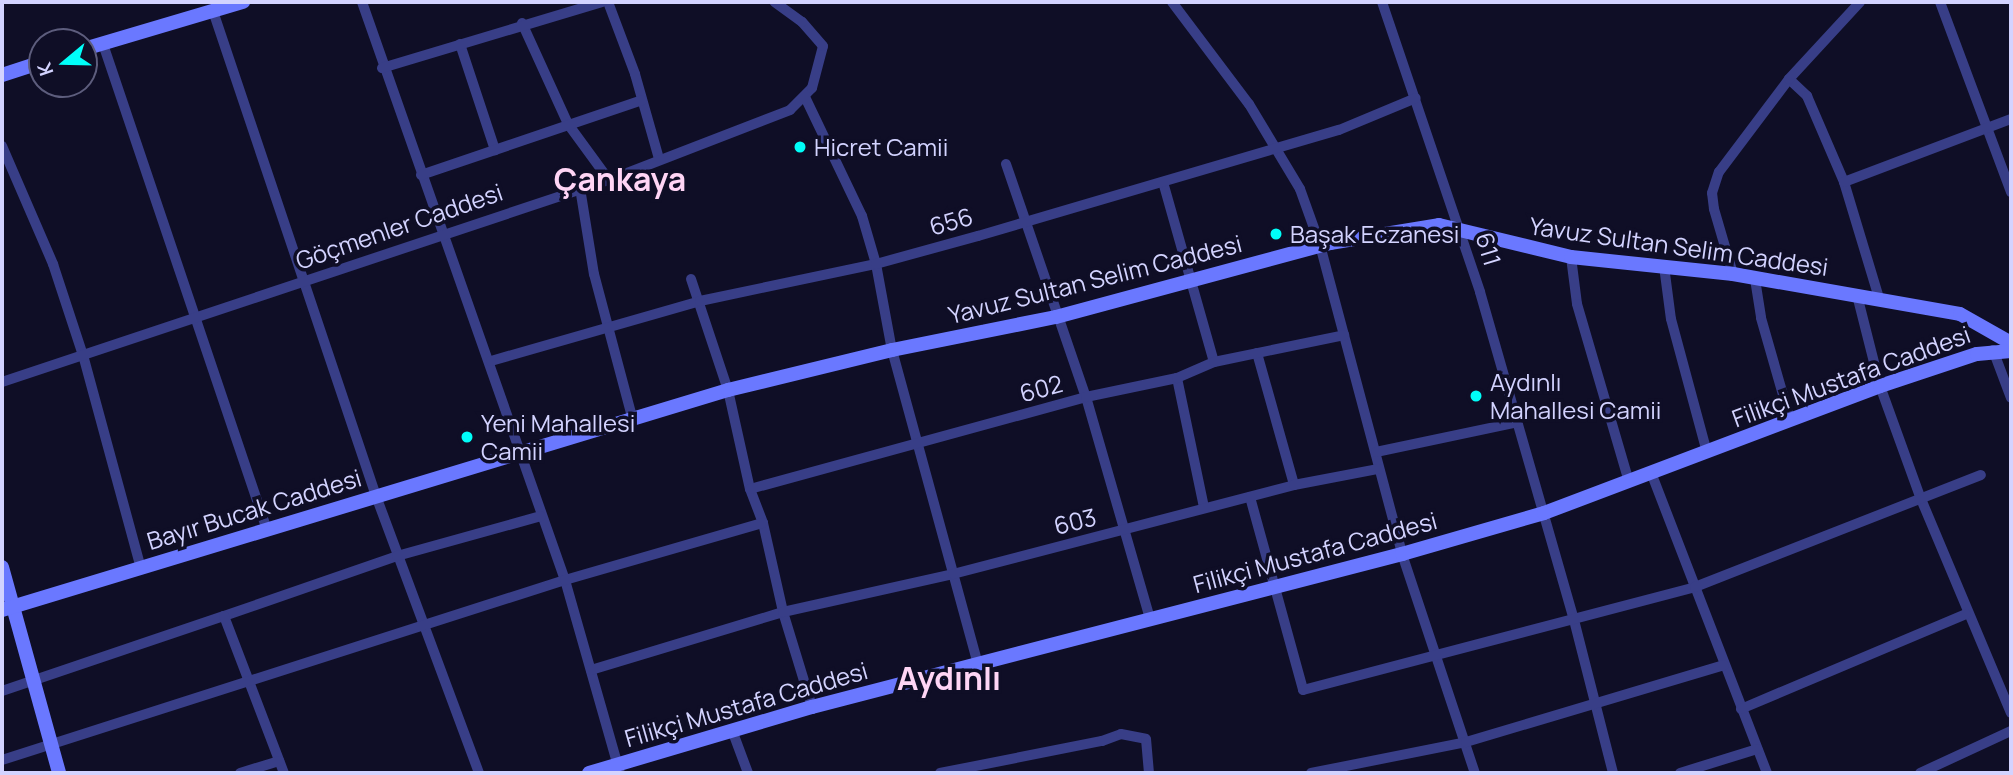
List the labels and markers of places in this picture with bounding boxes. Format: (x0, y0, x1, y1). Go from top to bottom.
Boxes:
place label: Hicret Camii (814, 133, 948, 161)
marker: Hicret Camii (792, 139, 808, 155)
place label: Başak Eczanesi (1290, 220, 1459, 248)
marker: Başak Eczanesi (1268, 226, 1284, 242)
place label: Aydınlı Mahallesi Camii (1490, 368, 1661, 424)
marker: Aydınlı Mahallesi Camii (1468, 388, 1484, 404)
place label: Yeni Mahallesi Camii (481, 409, 635, 465)
marker: Yeni Mahallesi Camii (459, 429, 475, 445)

